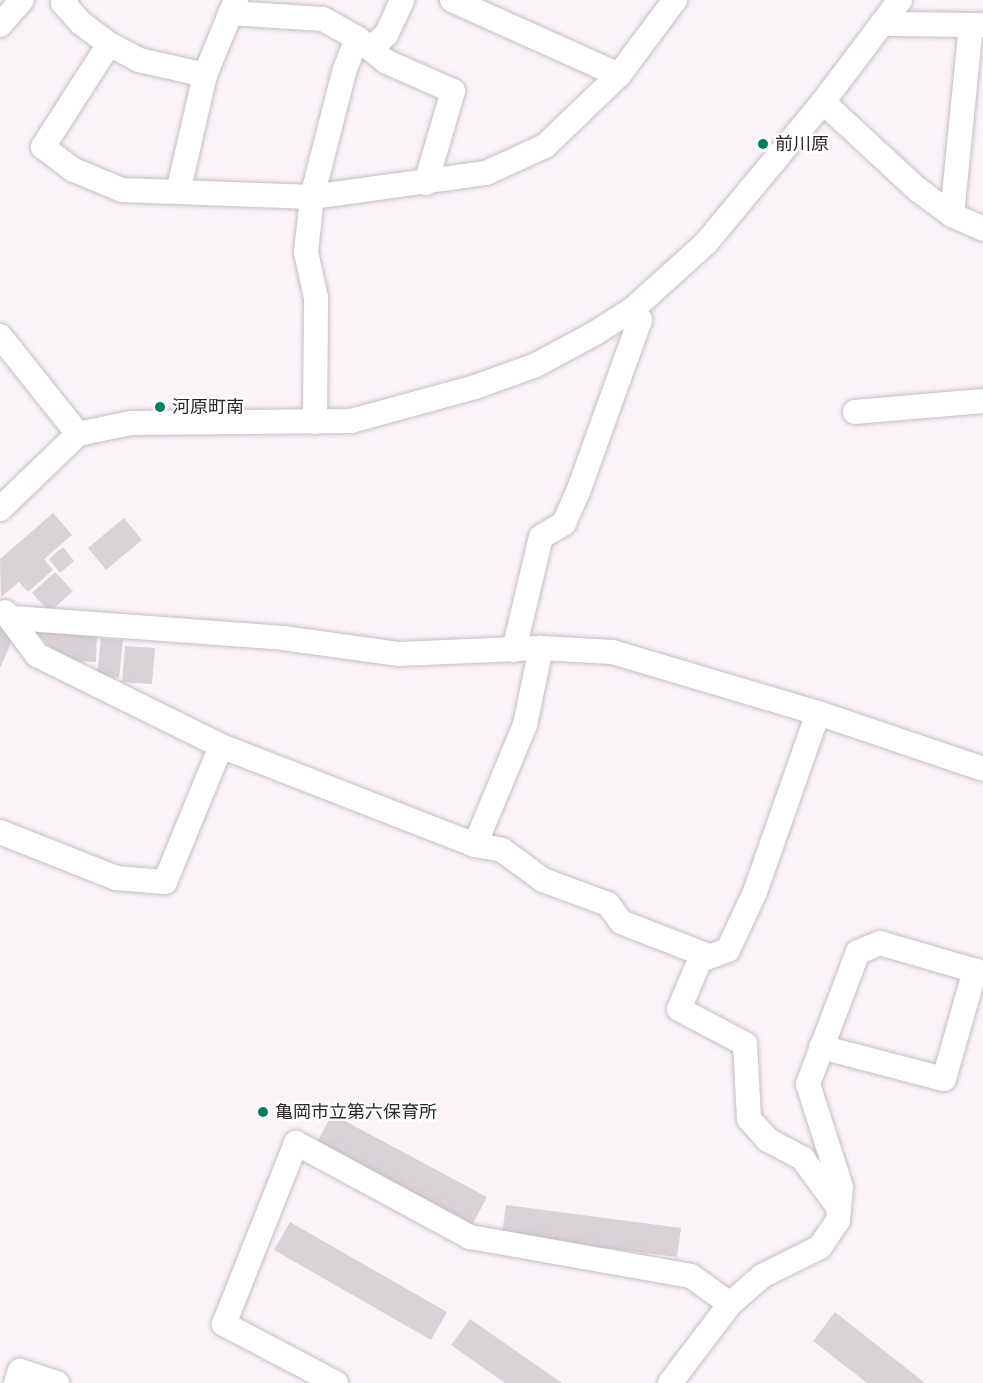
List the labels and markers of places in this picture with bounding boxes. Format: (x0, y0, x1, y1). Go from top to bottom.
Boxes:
place label: 前川原 (775, 133, 829, 155)
marker: 前川原 (756, 137, 770, 151)
place label: 河原町南 (172, 396, 244, 418)
marker: 河原町南 (153, 400, 167, 414)
place label: 亀岡市立第六保育所 (275, 1101, 437, 1123)
marker: 亀岡市立第六保育所 (256, 1105, 270, 1119)

